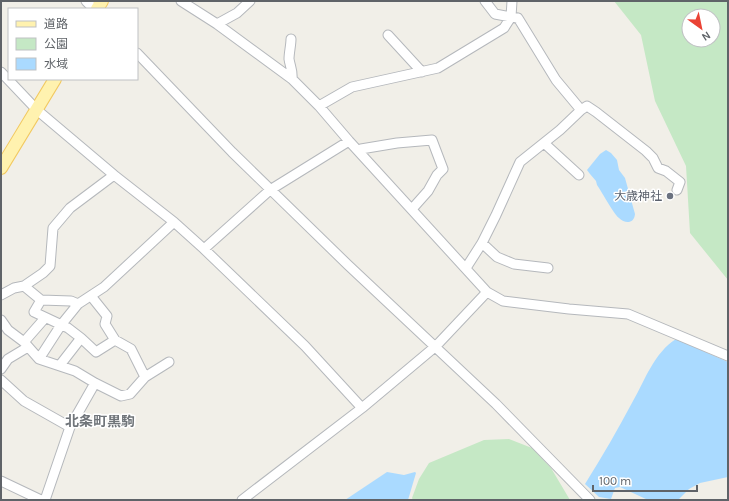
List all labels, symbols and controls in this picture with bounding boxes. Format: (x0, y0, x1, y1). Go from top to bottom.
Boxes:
legend (8, 8, 138, 80)
north arrow (681, 8, 721, 48)
text: 道路 (44, 17, 68, 31)
text: N (699, 28, 713, 44)
text: 公園 (44, 37, 68, 51)
text: 水域 (44, 57, 68, 71)
place label: 大歳神社 (614, 189, 662, 203)
marker: 大歳神社 (665, 191, 675, 201)
district label: 北条町黒駒 (65, 413, 135, 430)
scale bar (593, 467, 697, 493)
text: 100 m (599, 474, 631, 488)

